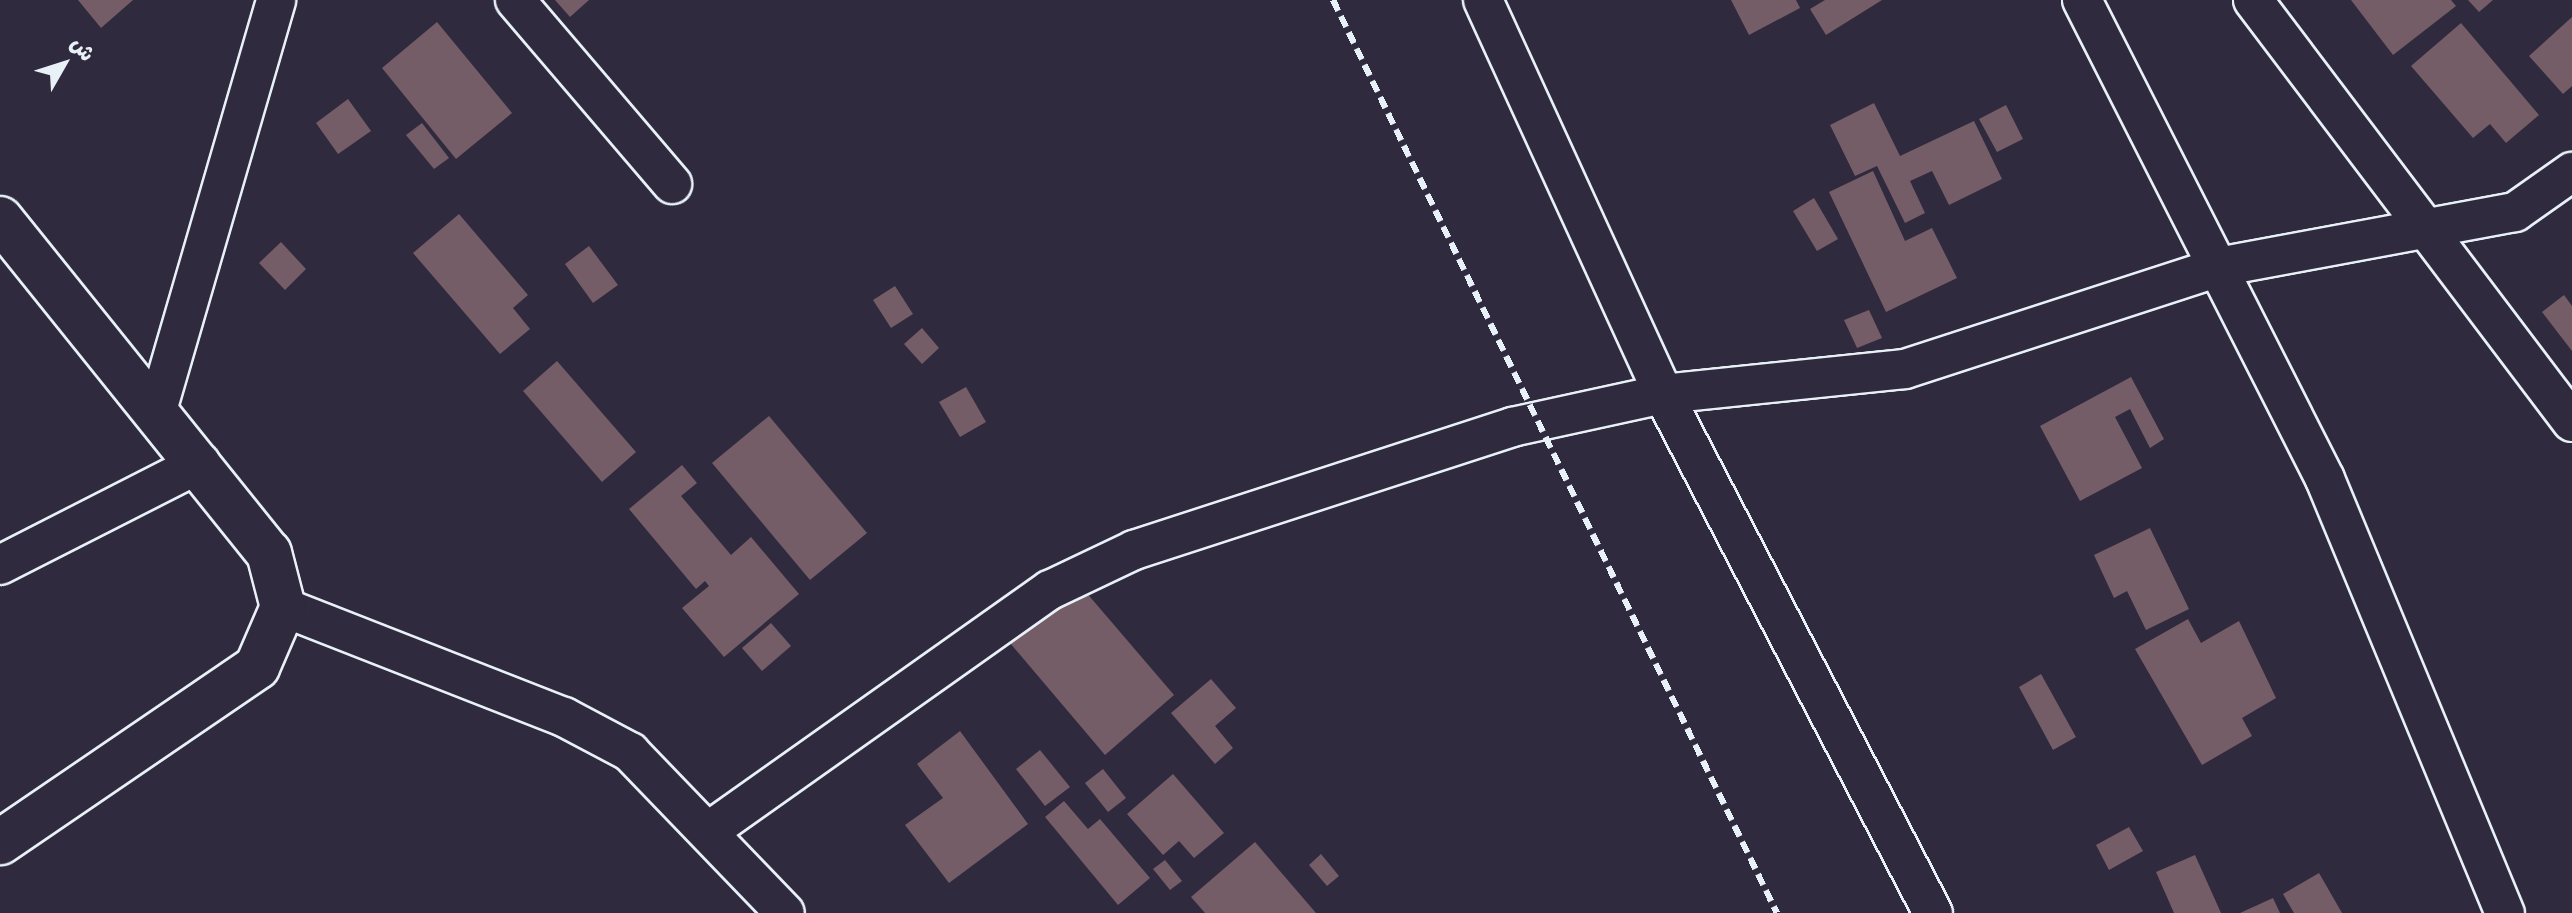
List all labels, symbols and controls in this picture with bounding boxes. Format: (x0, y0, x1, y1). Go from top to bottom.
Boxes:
north arrow (24, 24, 104, 104)
text: ش (65, 31, 100, 66)

